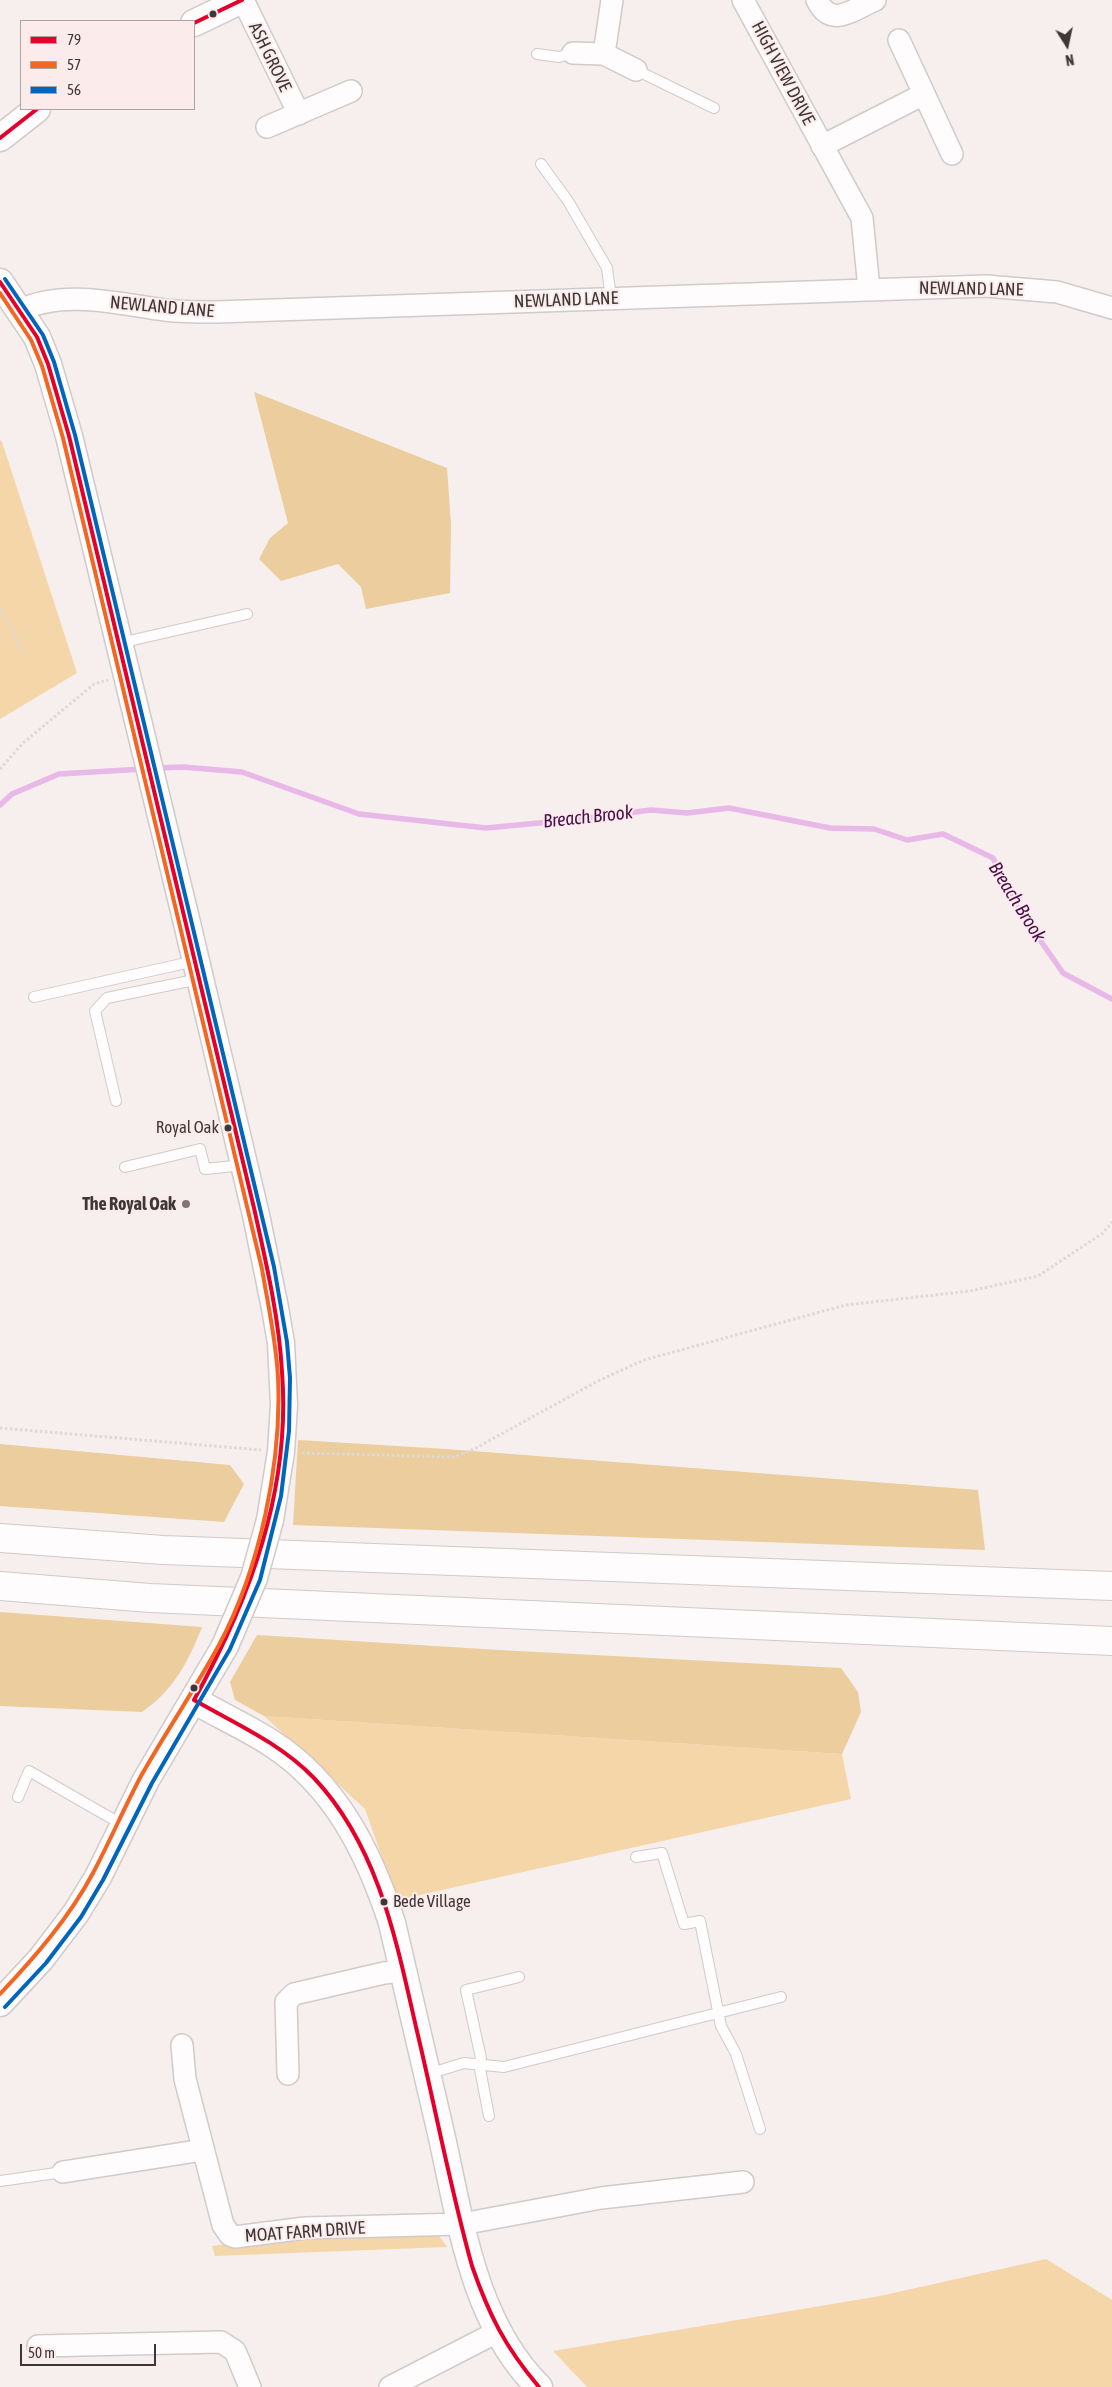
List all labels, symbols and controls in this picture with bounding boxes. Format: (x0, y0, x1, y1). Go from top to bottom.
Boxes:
unlabelled marker (208, 9, 218, 19)
street label: HIGH VIEW DRIVE (747, 17, 819, 129)
street label: ASH GROVE (244, 19, 296, 95)
legend (20, 20, 195, 110)
north arrow (1042, 20, 1092, 70)
text: 79 (67, 31, 81, 48)
text: N (1064, 51, 1075, 68)
text: 57 (67, 56, 81, 73)
text: 56 (67, 81, 81, 98)
street label: NEWLAND LANE (919, 277, 1023, 301)
street label: NEWLAND LANE (513, 287, 619, 313)
street label: NEWLAND LANE (109, 292, 215, 322)
water label: Breach Brook (542, 801, 634, 833)
water label: Breach Brook (983, 858, 1051, 946)
place label: Royal Oak (156, 1118, 219, 1138)
marker: Royal Oak (223, 1123, 233, 1133)
place label: The Royal Oak (82, 1193, 176, 1215)
marker: The Royal Oak (180, 1198, 192, 1210)
unlabelled marker (189, 1683, 199, 1693)
place label: Bede Village (393, 1892, 471, 1912)
marker: Bede Village (379, 1897, 389, 1907)
street label: MOAT FARM DRIVE (244, 2217, 366, 2247)
scale bar (22, 2334, 159, 2366)
text: 50 m (28, 2344, 55, 2361)

